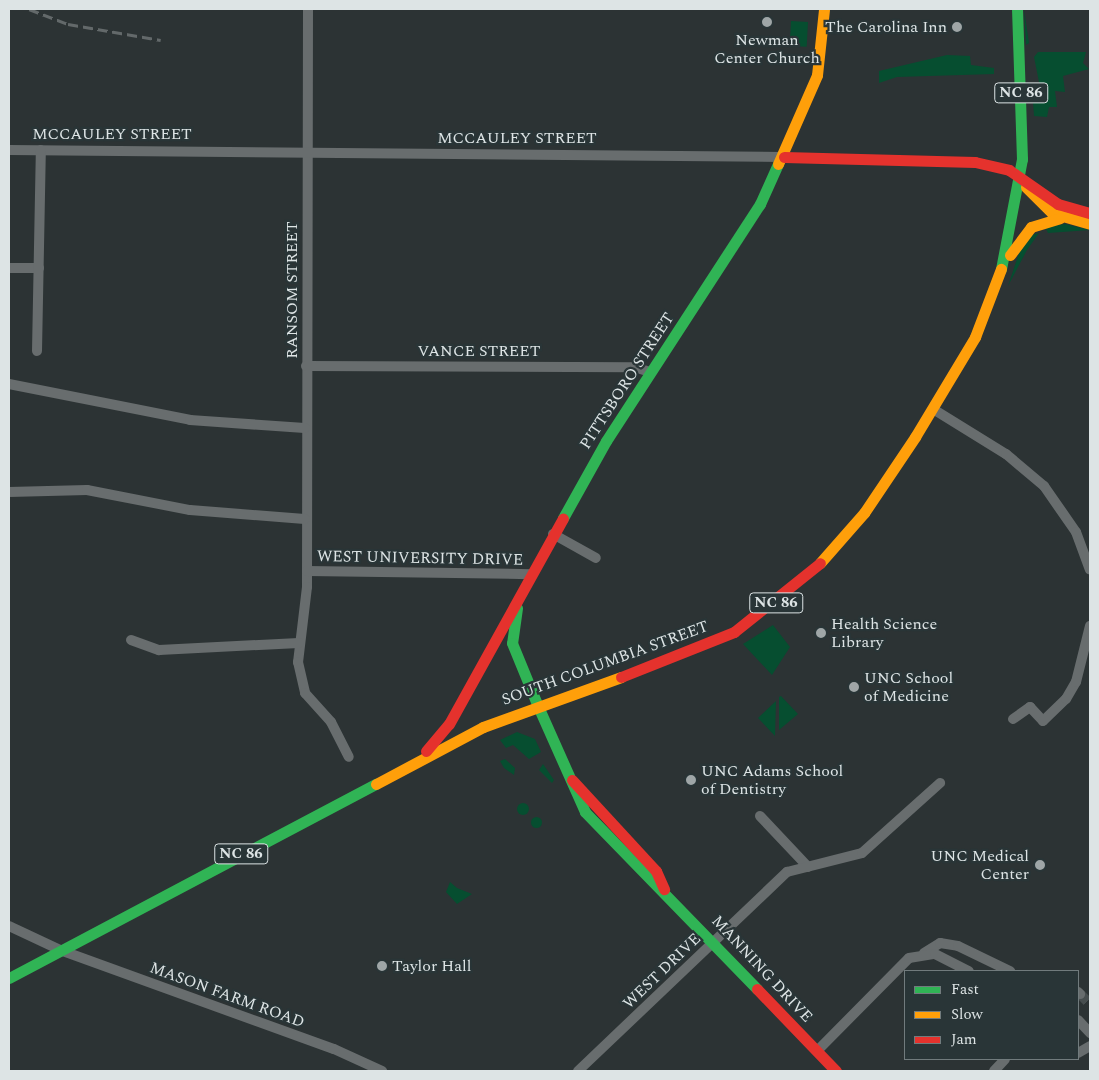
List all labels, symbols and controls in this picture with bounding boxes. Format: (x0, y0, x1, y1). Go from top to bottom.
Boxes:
marker: Newman Center Church (761, 16, 773, 28)
place label: The Carolina Inn (825, 17, 947, 37)
marker: The Carolina Inn (951, 21, 963, 33)
place label: Newman Center Church (714, 30, 820, 68)
road number: NC 86 (994, 80, 1048, 106)
street label: MCCAULEY STREET (32, 124, 192, 144)
street label: MCCAULEY STREET (437, 128, 597, 148)
street label: RANSOM STREET (282, 221, 302, 359)
street label: PITTSBORO STREET (576, 309, 678, 453)
street label: VANCE STREET (418, 341, 540, 361)
street label: WEST UNIVERSITY DRIVE (317, 547, 523, 569)
road number: NC 86 (748, 590, 804, 616)
place label: Health Science Library (831, 614, 937, 652)
street label: SOUTH COLUMBIA STREET (499, 617, 711, 709)
marker: Health Science Library (815, 627, 827, 639)
place label: UNC School of Medicine (864, 668, 953, 706)
marker: UNC School of Medicine (848, 681, 860, 693)
place label: UNC Adams School of Dentistry (701, 761, 843, 799)
marker: UNC Adams School of Dentistry (685, 774, 697, 786)
road number: NC 86 (214, 842, 268, 866)
place label: UNC Medical Center (931, 846, 1029, 884)
marker: UNC Medical Center (1033, 858, 1047, 872)
street label: MANNING DRIVE (707, 911, 817, 1027)
street label: WEST DRIVE (619, 929, 705, 1013)
place label: Taylor Hall (392, 956, 471, 976)
street label: MASON FARM ROAD (147, 958, 307, 1032)
marker: Taylor Hall (376, 960, 388, 972)
legend (904, 970, 1079, 1060)
text: Fast (951, 978, 979, 1001)
text: Slow (951, 1003, 983, 1026)
text: Jam (951, 1028, 977, 1051)

